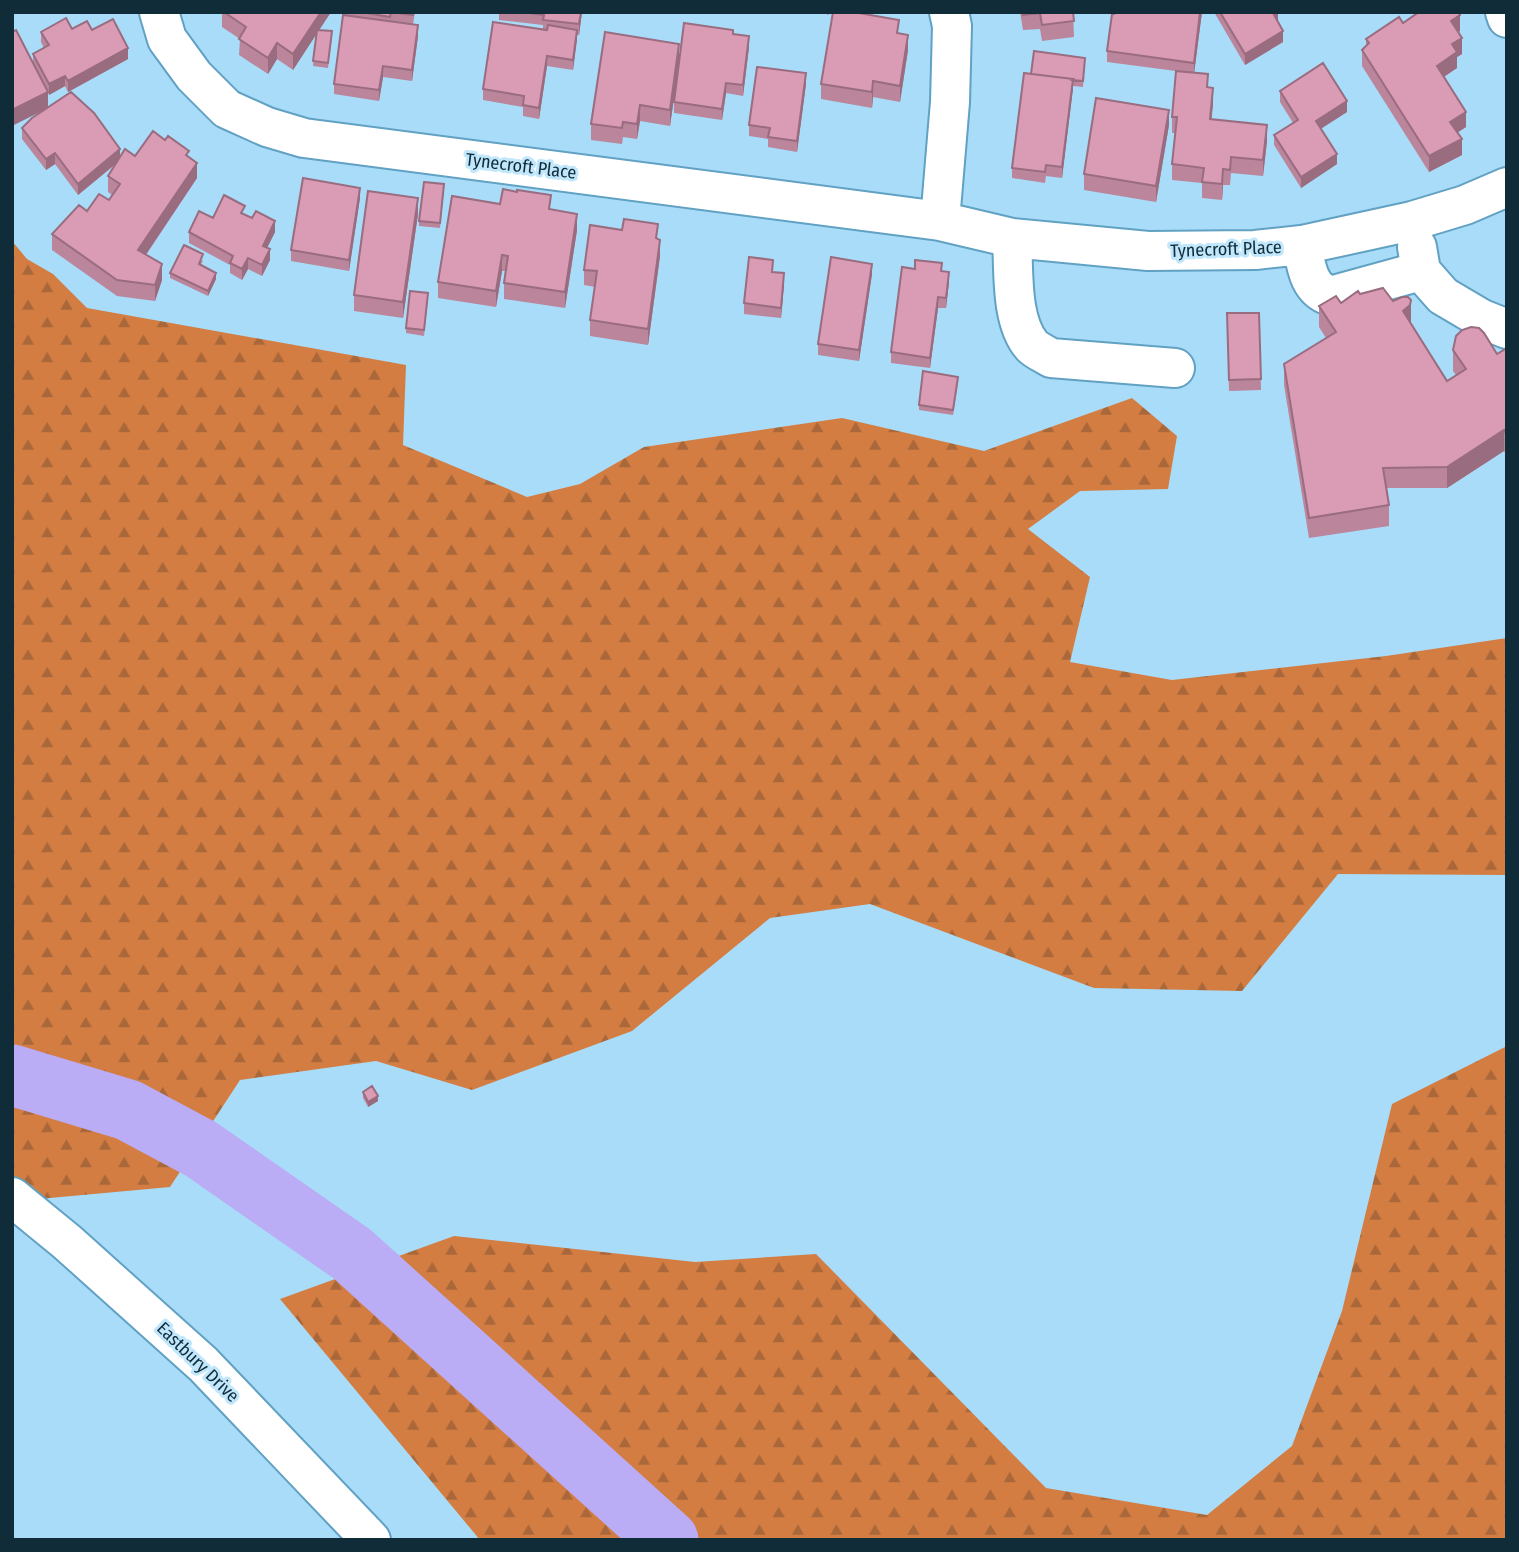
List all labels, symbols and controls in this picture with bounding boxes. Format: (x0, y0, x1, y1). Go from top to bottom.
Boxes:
street label: Tynecroft Place (464, 148, 578, 184)
street label: Tynecroft Place (1170, 236, 1282, 262)
street label: Eastbury Drive (152, 1317, 244, 1407)

